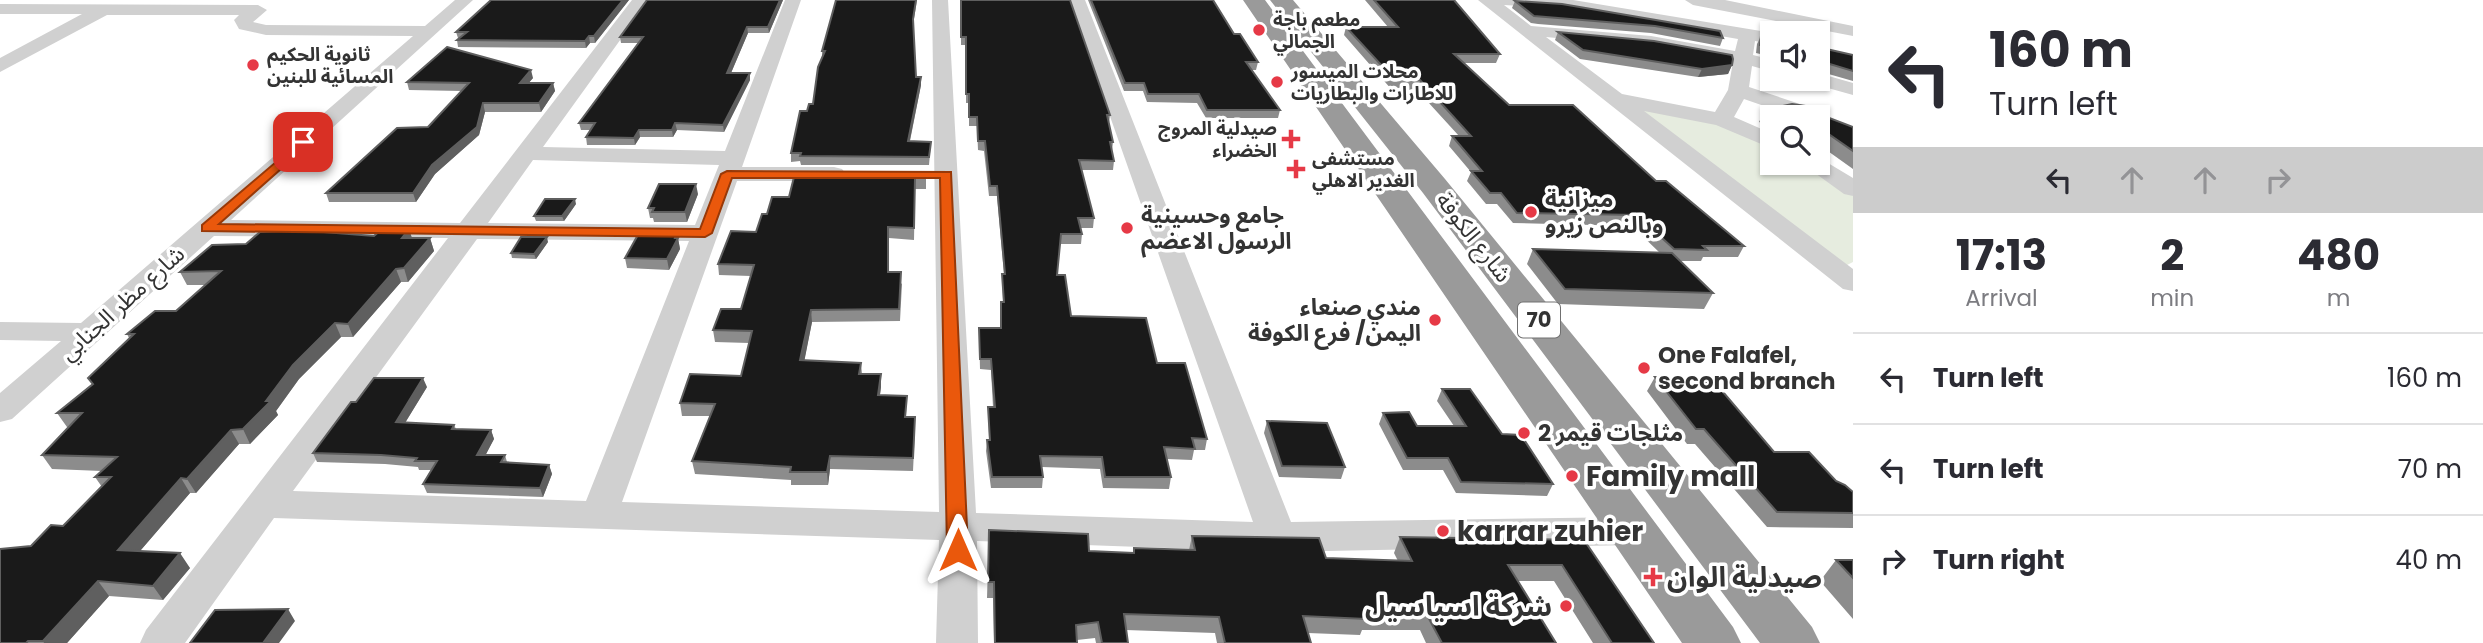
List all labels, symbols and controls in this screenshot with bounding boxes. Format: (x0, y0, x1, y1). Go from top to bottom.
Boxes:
place label: مطعم باجة الجمالي (1273, 6, 1360, 56)
text: 160 m (1989, 16, 2133, 84)
map controls (1760, 21, 1830, 175)
button: sound (1760, 21, 1830, 91)
marker: مطعم باجة الجمالي (1251, 22, 1267, 38)
icon: left (1874, 28, 1965, 119)
place label: ثانوية الحكيم المسائية للبنين (267, 41, 393, 90)
marker: ثانوية الحكيم المسائية للبنين (245, 57, 261, 73)
place label: محلات الميسور للاطارات والبطاريات (1290, 58, 1453, 107)
marker: محلات الميسور للاطارات والبطاريات (1269, 74, 1285, 90)
text: Turn left (1989, 81, 2118, 126)
button: search (1760, 105, 1830, 175)
pin (273, 112, 333, 172)
place label: صيدلية المروج الخضراء (1158, 115, 1277, 164)
icon: arrive (284, 123, 322, 161)
marker: صيدلية المروج الخضراء (1283, 131, 1299, 147)
place label: مستشفى الغدير الاهلي (1312, 145, 1415, 195)
marker: مستشفى الغدير الاهلي (1286, 159, 1306, 179)
icon: left (2040, 161, 2078, 199)
icon: ahead (2113, 161, 2151, 199)
icon: ahead (2186, 161, 2224, 199)
icon: right (2259, 161, 2297, 199)
place label: ميزانية وبالنص زيرو (1545, 183, 1664, 241)
street label: شارع الكوفة (1428, 185, 1519, 289)
place label: جامع وحسينية الرسول الاعضم (1141, 199, 1292, 258)
marker: ميزانية وبالنص زيرو (1523, 204, 1539, 220)
marker: جامع وحسينية الرسول الاعضم (1119, 220, 1135, 236)
text: 17:13 (1956, 226, 2047, 285)
text: 2 (2160, 226, 2184, 285)
text: 480 (2297, 226, 2380, 285)
street label: شارع مظر الجنابي (52, 238, 192, 369)
text: Arrival (1965, 282, 2038, 314)
text: min (2150, 282, 2194, 314)
text: m (2327, 282, 2350, 314)
place label: مندي صنعاء اليمن/ فرع الكوفة (1248, 291, 1421, 350)
road number: 70 (1518, 302, 1560, 338)
marker: مندي صنعاء اليمن/ فرع الكوفة (1427, 312, 1443, 328)
place label: One Falafel, second branch (1658, 339, 1836, 397)
marker: One Falafel, second branch (1636, 360, 1652, 376)
icon: left (1874, 360, 1912, 398)
text: Turn left (1933, 360, 2044, 396)
text: 160 m (2387, 360, 2462, 396)
place label: مثلجات قيمر 2 (1538, 417, 1683, 449)
marker: مثلجات قيمر 2 (1516, 425, 1532, 441)
icon: left (1874, 451, 1912, 489)
text: Turn left (1933, 451, 2044, 487)
text: 70 m (2398, 451, 2462, 487)
place label: Family mall (1586, 457, 1755, 496)
marker: Family mall (1564, 468, 1580, 484)
place label: karrar zuhier (1457, 512, 1643, 551)
position arrow (921, 513, 995, 587)
marker: karrar zuhier (1435, 523, 1451, 539)
icon: right (1874, 542, 1912, 580)
text: Turn right (1933, 542, 2065, 578)
text: 40 m (2396, 542, 2462, 578)
place label: صيدلية الوان (1667, 558, 1822, 597)
marker: صيدلية الوان (1645, 569, 1661, 585)
place label: شركة اسياسيل (1365, 587, 1552, 626)
marker: شركة اسياسيل (1558, 598, 1574, 614)

